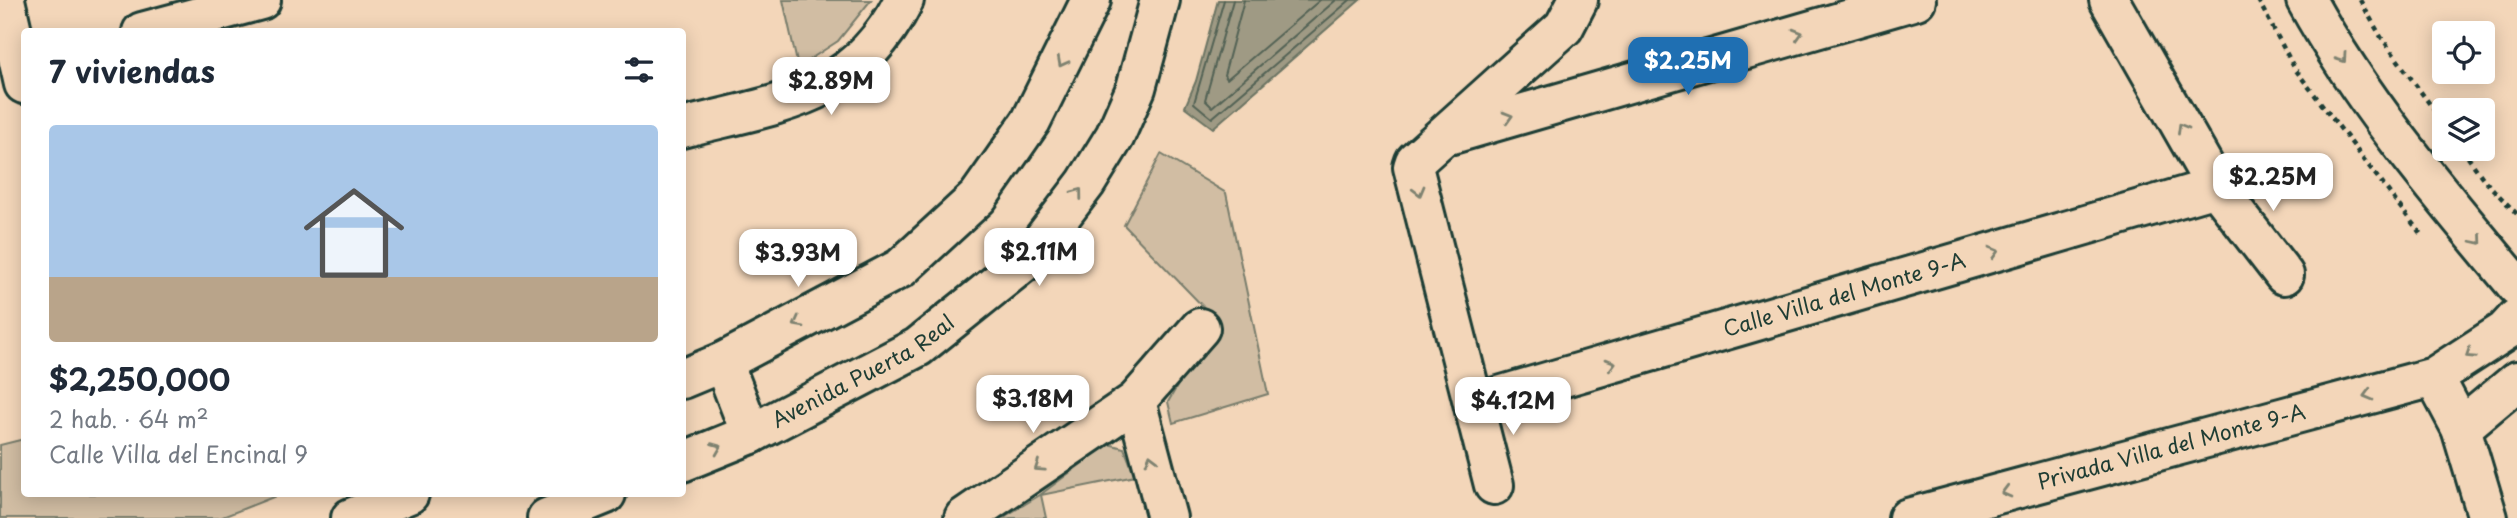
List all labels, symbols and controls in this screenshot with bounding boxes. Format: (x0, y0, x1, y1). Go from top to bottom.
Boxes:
map controls (2432, 21, 2495, 161)
button: locate (2432, 21, 2495, 84)
one-way arrow (1792, 28, 1804, 42)
pin: $2.25M (1631, 38, 1745, 97)
text: $2.25M (1644, 42, 1732, 77)
text: 7 viviendas (49, 48, 215, 93)
one-way arrow (2333, 50, 2346, 63)
icon: filters (620, 51, 658, 89)
one-way arrow (1057, 55, 1071, 67)
pin: $2.89M (774, 58, 888, 117)
text: $2.89M (788, 62, 874, 97)
button: layers (2432, 98, 2495, 161)
one-way arrow (1502, 111, 1514, 126)
one-way arrow (2177, 122, 2190, 135)
pin: $2.25M (2216, 154, 2330, 213)
text: $2.25M (2229, 158, 2317, 193)
icon: home (291, 170, 417, 296)
one-way arrow (1411, 185, 1425, 197)
one-way arrow (1070, 189, 1082, 201)
pin: $2.11M (982, 229, 1096, 288)
pin: $3.93M (741, 230, 855, 289)
one-way arrow (2470, 231, 2482, 244)
text: $2.11M (1000, 233, 1078, 268)
text: $3.93M (755, 234, 841, 269)
street label: Calle Villa del Monte 9-A (1719, 243, 1969, 344)
one-way arrow (1988, 245, 2000, 260)
street label: Avenida Puerta Real (765, 306, 960, 435)
one-way arrow (792, 314, 805, 328)
one-way arrow (2464, 346, 2477, 359)
text: $2,250,000 (49, 356, 230, 401)
one-way arrow (1605, 357, 1617, 372)
pin: $3.18M (976, 376, 1090, 435)
pin: $4.12M (1456, 378, 1570, 437)
text: $3.18M (992, 380, 1074, 415)
text: $4.12M (1471, 382, 1555, 417)
one-way arrow (2362, 387, 2374, 401)
street label: Privada Villa del Monte 9-A (2034, 394, 2309, 497)
text: 2 hab. · 64 m² (49, 401, 209, 436)
text: Calle Villa del Encinal 9 (49, 436, 308, 471)
one-way arrow (710, 442, 722, 456)
one-way arrow (1145, 454, 1159, 466)
one-way arrow (1034, 459, 1047, 471)
one-way arrow (2001, 483, 2013, 498)

